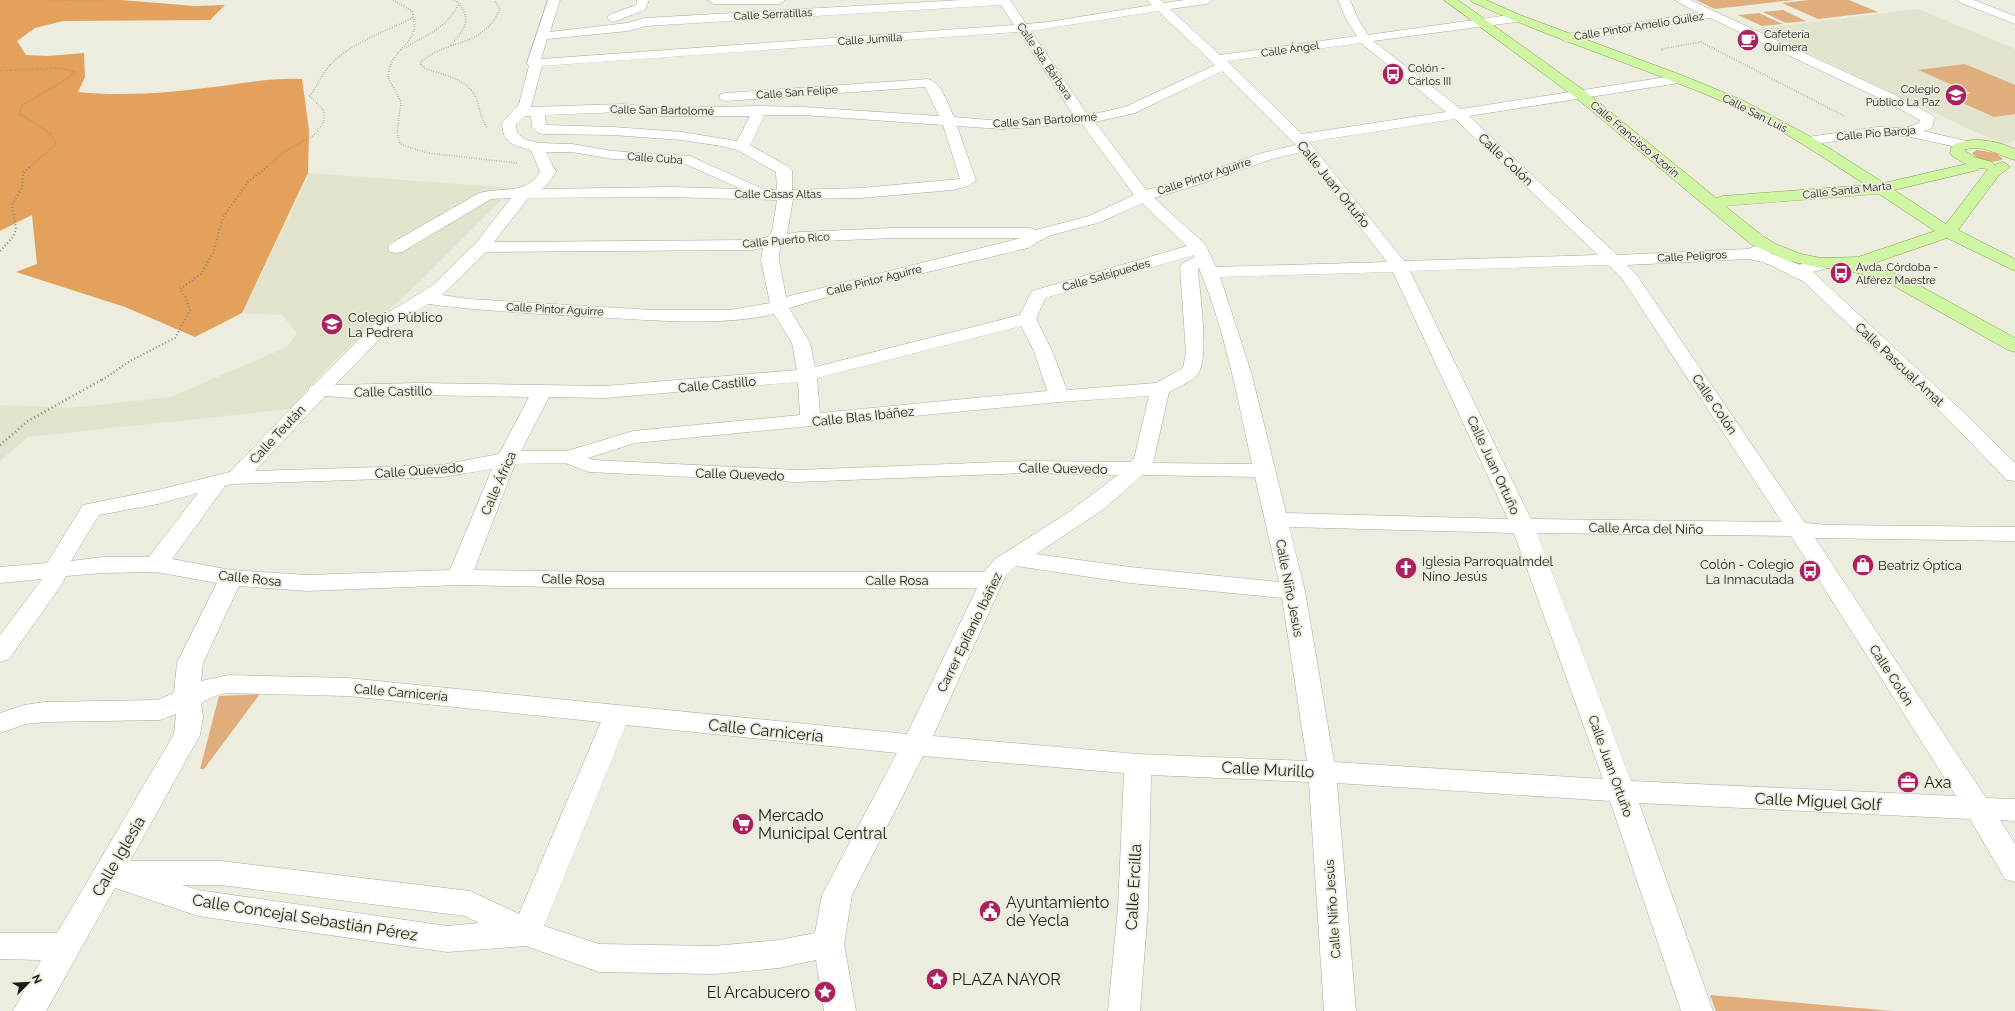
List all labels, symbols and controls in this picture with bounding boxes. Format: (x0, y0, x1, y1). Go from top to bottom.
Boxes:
street label: Calle Serratillas (733, 6, 813, 23)
street label: Calle Pintor Amelio Quilez (1573, 10, 1706, 43)
street label: Calle Sta. Bárbara (1014, 20, 1075, 102)
cafe icon: Cafetería Quimera (1735, 27, 1761, 53)
place label: Cafetería Quimera (1764, 28, 1810, 54)
street label: Calle Jumilla (837, 31, 903, 48)
street label: Calle Ángel (1260, 38, 1320, 60)
bus stop icon: Colón - Carlos III (1380, 61, 1406, 87)
place label: Colón - Carlos III (1408, 62, 1451, 88)
school or university icon: Colegio Público La Paz (1943, 82, 1969, 108)
street label: Calle San Felipe (756, 83, 839, 102)
place label: Colegio Público La Paz (1866, 83, 1941, 109)
street label: Calle San Luis (1720, 91, 1790, 135)
street label: Calle Francisco Azorín (1588, 98, 1682, 180)
street label: Calle San Bartolomé (610, 103, 715, 118)
street label: Calle San Bartolomé (993, 110, 1098, 131)
street label: Calle Pío Baroja (1836, 124, 1916, 143)
street label: Calle Colón (1475, 130, 1536, 189)
street label: Calle Juan Ortuño (1294, 138, 1373, 231)
street label: Calle Cuba (627, 150, 683, 167)
street label: Calle Pintor Aguirre (1156, 155, 1253, 198)
street label: Calle Santa Marta (1802, 179, 1892, 202)
street label: Calle Casas Altas (735, 188, 821, 201)
street label: Calle Puerto Rico (742, 230, 831, 251)
street label: Calle Peligros (1657, 248, 1727, 265)
street label: Calle Salsipuedes (1061, 257, 1151, 294)
bus stop icon: Avda. Córdoba - Alférez Maestre (1828, 260, 1854, 286)
place label: Avda. Córdoba - Alférez Maestre (1856, 261, 1938, 287)
street label: Calle Pintor Aguirre (825, 262, 924, 299)
street label: Calle Pintor Aguirre (506, 300, 605, 319)
place label: Colegio Público La Pedrera (348, 310, 443, 340)
school or university icon: Colegio Público La Pedrera (319, 311, 345, 337)
street label: Calle Pascual Amat (1852, 319, 1947, 410)
street label: Calle Colón (1689, 371, 1740, 437)
street label: Calle Castillo (677, 374, 757, 395)
street label: Calle Castillo (354, 383, 433, 400)
street label: Calle Teután (246, 402, 308, 467)
street label: Calle Blas Ibáñez (811, 404, 915, 429)
street label: Calle Juan Ortuño (1464, 413, 1523, 517)
street label: Calle África (478, 449, 519, 517)
street label: Calle Quevedo (374, 460, 464, 481)
street label: Calle Quevedo (1018, 460, 1108, 477)
street label: Calle Quevedo (695, 465, 785, 484)
street label: Calle Arca del Niño (1589, 520, 1704, 537)
street label: Calle Niño Jesús (1273, 538, 1306, 638)
shop icon: Beatriz Óptica (1850, 552, 1876, 578)
place label: Iglesia Parroqualmdel Níno Jesús (1422, 554, 1554, 584)
church icon: Iglesia Parroqualmdel Níno Jesús (1393, 555, 1419, 581)
place label: Colón - Colegio La Inmaculada (1700, 557, 1794, 587)
bus stop icon: Colón - Colegio La Inmaculada (1797, 558, 1823, 584)
place label: Beatriz Óptica (1878, 558, 1962, 573)
street label: Calle Rosa (218, 568, 282, 589)
street label: Carrer Epifanio Ibáñez (934, 570, 1005, 695)
street label: Calle Rosa (541, 571, 605, 588)
street label: Calle Rosa (865, 573, 929, 588)
street label: Calle Colón (1866, 642, 1917, 709)
street label: Calle Carnicería (353, 681, 449, 704)
street label: Calle Juan Ortuño (1585, 713, 1636, 819)
street label: Calle Carnicería (707, 715, 825, 746)
street label: Calle Murillo (1221, 758, 1315, 781)
office icon: Axa (1895, 769, 1921, 795)
place label: Axa (1924, 773, 1952, 792)
street label: Calle Miguel Golf (1754, 789, 1882, 814)
place label: Mercado Municipal Central (758, 806, 887, 843)
supermarket icon: Mercado Municipal Central (730, 811, 756, 837)
street label: Calle Iglesia (88, 813, 149, 900)
street label: Calle Ercilla (1122, 843, 1145, 931)
street label: Calle Niño Jesús (1322, 859, 1343, 959)
street label: Calle Concejal Sebastián Pérez (191, 890, 419, 945)
place label: Ayuntamiento de Yecla (1006, 893, 1109, 930)
public building icon: Ayuntamiento de Yecla (977, 898, 1003, 924)
north arrow (8, 963, 48, 1003)
place icon: PLAZA NAYOR (924, 966, 950, 992)
place label: PLAZA NAYOR (952, 970, 1061, 989)
text: N (29, 973, 44, 986)
place icon: El Arcabucero (812, 979, 838, 1005)
place label: El Arcabucero (707, 983, 810, 1002)

